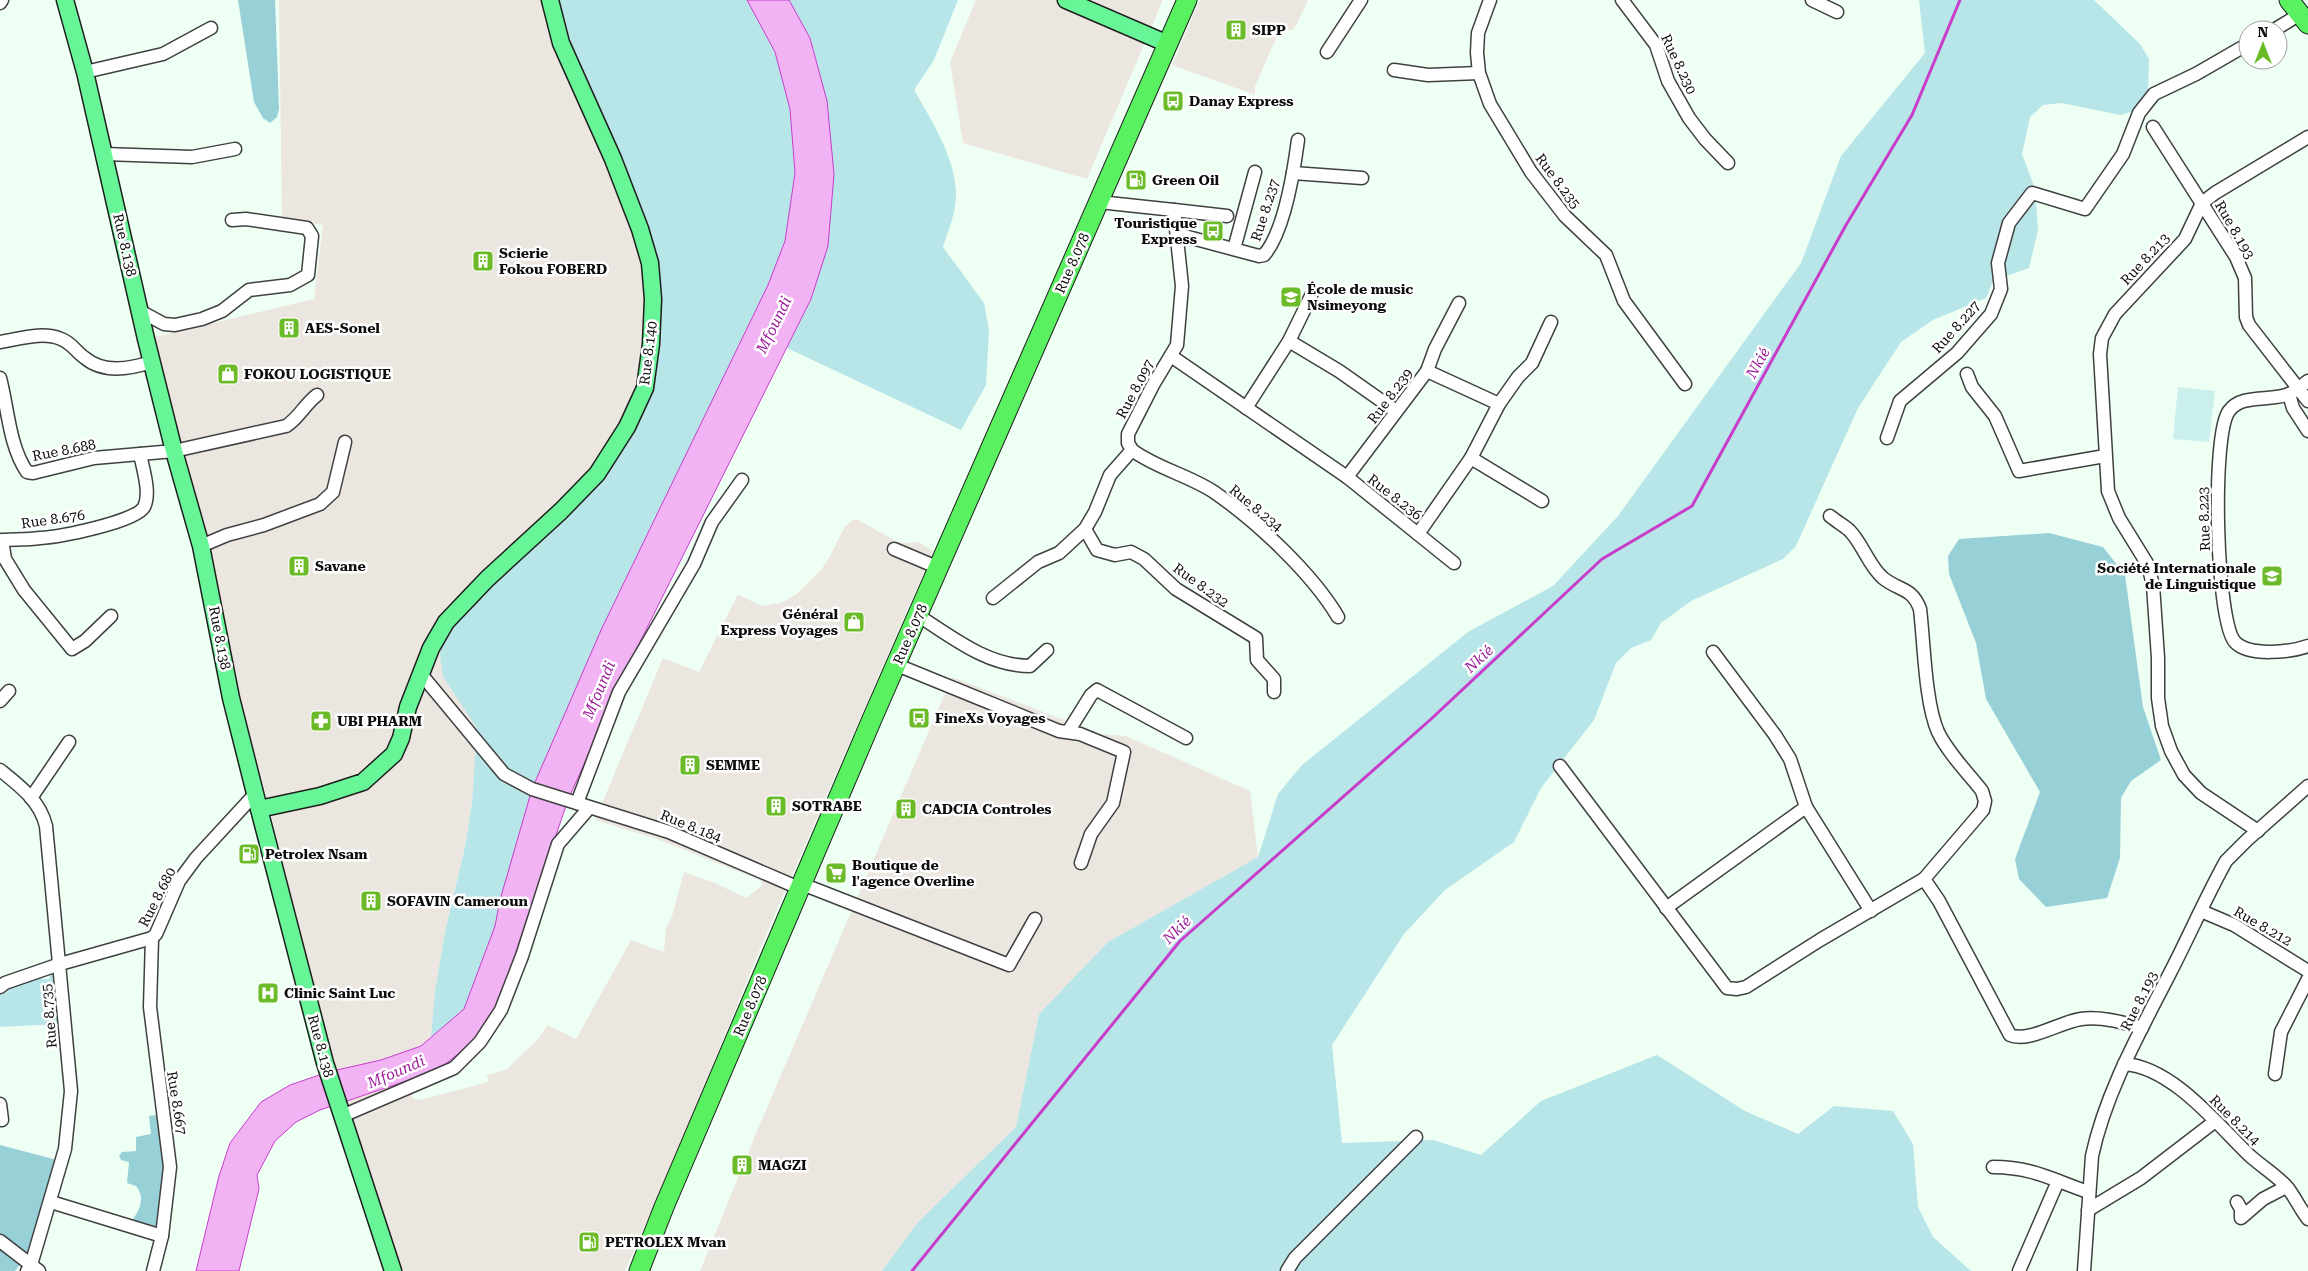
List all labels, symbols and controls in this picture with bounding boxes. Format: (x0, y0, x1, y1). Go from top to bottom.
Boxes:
building icon: SIPP (1224, 18, 1248, 42)
north arrow (2238, 20, 2288, 70)
place label: SIPP (1252, 22, 1286, 38)
text: N (2258, 24, 2269, 40)
street label: Rue 8.230 (1658, 31, 1700, 97)
bus stop icon: Danay Express (1161, 89, 1185, 113)
place label: Danay Express (1189, 93, 1293, 109)
street label: Rue 8.235 (1532, 150, 1584, 212)
fuel station icon: Green Oil (1124, 168, 1148, 192)
place label: Green Oil (1152, 172, 1220, 188)
street label: Rue 8.237 (1247, 177, 1283, 243)
street label: Rue 8.193 (2212, 198, 2258, 262)
street label: Rue 8.138 (110, 212, 140, 278)
place label: Touristique Express (1114, 215, 1197, 247)
bus stop icon: Touristique Express (1201, 219, 1225, 243)
street label: Rue 8.078 (1052, 230, 1092, 296)
street label: Rue 8.213 (2117, 230, 2173, 288)
place label: Scierie Fokou FOBERD (499, 245, 607, 277)
building icon: Scierie Fokou FOBERD (471, 249, 495, 273)
place label: École de music Nsimeyong (1307, 281, 1413, 313)
school or university icon: École de music Nsimeyong (1279, 285, 1303, 309)
water label: Mfoundi (752, 293, 796, 357)
street label: Rue 8.227 (1929, 298, 1984, 356)
building icon: AES-Sonel (277, 316, 301, 340)
place label: AES-Sonel (305, 320, 380, 336)
street label: Rue 8.140 (636, 320, 660, 386)
water label: Nkié (1742, 344, 1774, 382)
street label: Rue 8.097 (1113, 357, 1157, 421)
shop icon: FOKOU LOGISTIQUE (216, 362, 240, 386)
street label: Rue 8.239 (1364, 365, 1416, 427)
place label: FOKOU LOGISTIQUE (244, 366, 391, 382)
street label: Rue 8.688 (31, 436, 97, 464)
street label: Rue 8.236 (1365, 471, 1425, 523)
street label: Rue 8.234 (1226, 481, 1286, 535)
street label: Rue 8.223 (2195, 486, 2213, 551)
street label: Rue 8.676 (20, 507, 86, 531)
building icon: Savane (287, 554, 311, 578)
place label: Savane (315, 558, 366, 574)
street label: Rue 8.232 (1170, 560, 1232, 610)
place label: Société Internationale de Linguistique (2097, 560, 2256, 592)
school or university icon: Société Internationale de Linguistique (2260, 564, 2284, 588)
street label: Rue 8.078 (890, 601, 930, 667)
street label: Rue 8.138 (206, 605, 234, 671)
place label: Général Express Voyages (721, 606, 838, 638)
shop icon: Général Express Voyages (842, 610, 866, 634)
water label: Nkié (1460, 641, 1497, 677)
water label: Mfoundi (578, 658, 619, 723)
bus stop icon: FineXs Voyages (907, 706, 931, 730)
pharmacy icon: UBI PHARM (309, 709, 333, 733)
place label: FineXs Voyages (935, 710, 1045, 726)
place label: UBI PHARM (337, 713, 423, 729)
building icon: SEMME (678, 753, 702, 777)
place label: SEMME (706, 757, 760, 773)
building icon: SOTRABE (764, 794, 788, 818)
building icon: CADCIA Controles (894, 797, 918, 821)
place label: SOTRABE (792, 798, 862, 814)
place label: CADCIA Controles (922, 801, 1052, 817)
street label: Rue 8.184 (658, 807, 724, 846)
fuel station icon: Petrolex Nsam (237, 842, 261, 866)
place label: Petrolex Nsam (265, 846, 368, 862)
place label: Boutique de l'agence Overline (852, 857, 974, 889)
supermarket icon: Boutique de l'agence Overline (824, 861, 848, 885)
street label: Rue 8.680 (135, 865, 179, 929)
building icon: SOFAVIN Cameroun (359, 889, 383, 913)
place label: SOFAVIN Cameroun (387, 893, 528, 909)
street label: Rue 8.212 (2231, 903, 2295, 949)
water label: Nkié (1158, 912, 1195, 949)
street label: Rue 8.193 (2117, 969, 2161, 1033)
street label: Rue 8.078 (730, 973, 770, 1039)
hospital icon: Clinic Saint Luc (256, 981, 280, 1005)
street label: Rue 8.735 (38, 983, 60, 1049)
place label: Clinic Saint Luc (284, 985, 395, 1001)
street label: Rue 8.138 (305, 1013, 337, 1079)
water label: Mfoundi (363, 1052, 428, 1093)
street label: Rue 8.667 (164, 1070, 190, 1136)
street label: Rue 8.214 (2207, 1092, 2264, 1149)
building icon: MAGZI (730, 1153, 754, 1177)
place label: MAGZI (758, 1157, 807, 1173)
fuel station icon: PETROLEX Mvan (577, 1230, 601, 1254)
place label: PETROLEX Mvan (605, 1234, 727, 1250)

